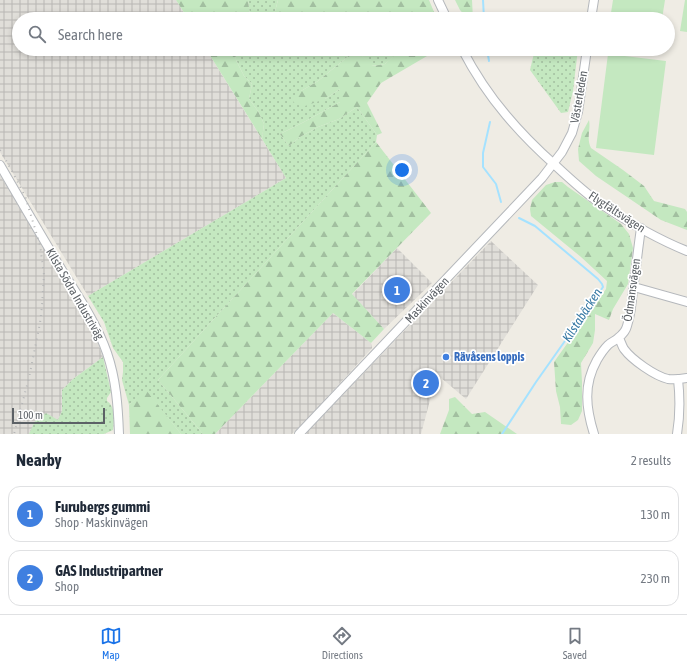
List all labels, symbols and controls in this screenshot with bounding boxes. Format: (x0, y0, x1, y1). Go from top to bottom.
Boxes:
search box (12, 12, 675, 56)
icon: search (26, 23, 48, 45)
text: Search here (58, 26, 123, 43)
street label: Västerleden (567, 70, 591, 124)
your location (392, 160, 412, 180)
street label: Flygfältsvägen (586, 189, 648, 235)
street label: Kilsta Södra Industriväg (43, 246, 107, 343)
street label: Ödmansvägen (621, 258, 643, 322)
street label: Maskinvägen (402, 274, 452, 326)
pin: 1 (384, 275, 410, 305)
water label: Kilstabäcken (559, 285, 605, 345)
place label: Rävåsens loppis (454, 350, 525, 364)
marker: Rävåsens loppis (441, 352, 451, 362)
pin: 2 (413, 368, 439, 398)
scale bar (12, 406, 105, 425)
text: 100 m (18, 409, 43, 421)
text: Nearby (16, 450, 62, 470)
text: 2 results (631, 453, 671, 468)
text: Furubergs gummi (55, 498, 150, 515)
text: 1 (27, 507, 33, 522)
text: 130 m (641, 507, 670, 522)
text: Shop · Maskinvägen (55, 515, 148, 530)
text: GAS Industripartner (55, 562, 163, 579)
text: 2 (27, 571, 33, 586)
text: 230 m (641, 571, 670, 586)
text: Shop (55, 579, 79, 594)
tab: Map (100, 625, 122, 661)
tab: Directions (322, 625, 363, 661)
tab: Saved (563, 625, 587, 661)

